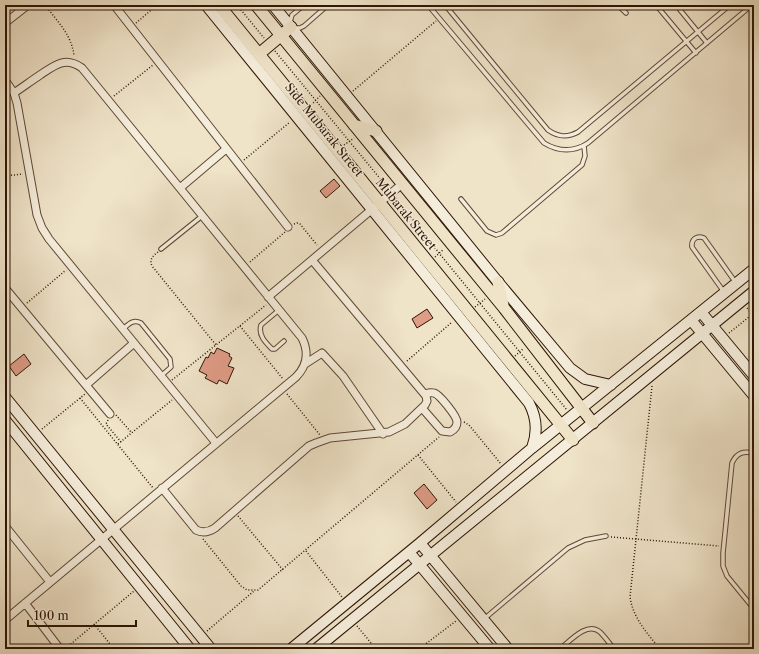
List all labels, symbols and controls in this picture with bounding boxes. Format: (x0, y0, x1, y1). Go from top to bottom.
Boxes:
street label: Side Mubarak Street (282, 80, 367, 180)
street label: Mubarak Street (373, 175, 440, 253)
scale bar (28, 602, 136, 628)
text: 100 m (34, 608, 69, 623)

